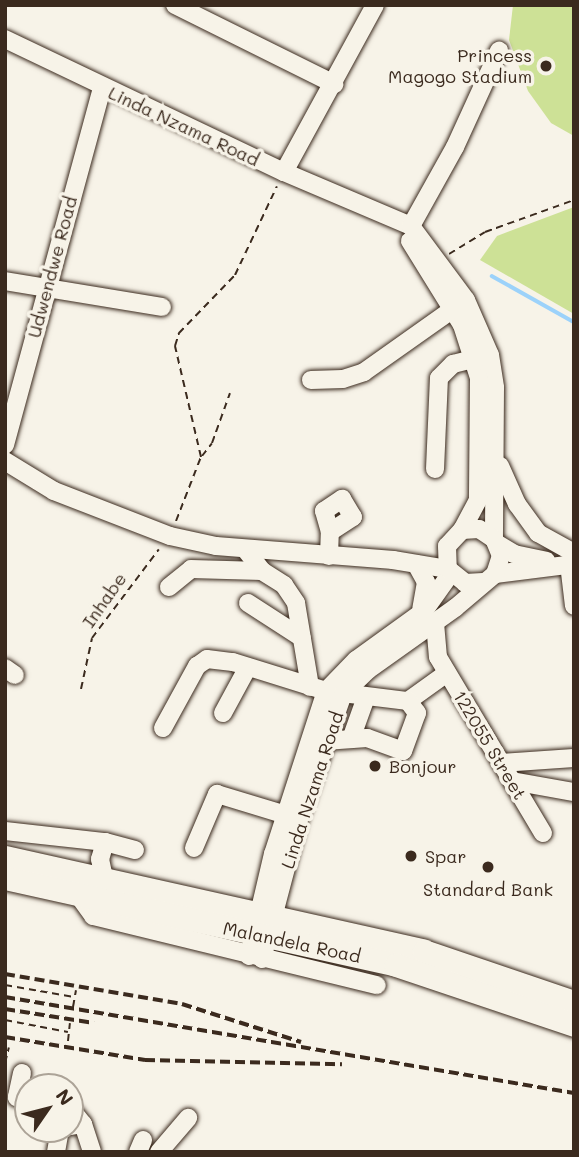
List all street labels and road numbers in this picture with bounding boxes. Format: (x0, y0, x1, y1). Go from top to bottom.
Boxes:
street label: Linda Nzama Road (105, 82, 263, 170)
street label: Udwendwe Road (23, 194, 81, 340)
street label: Inhabe (77, 568, 131, 632)
street label: 122055 Street (449, 687, 531, 803)
street label: Linda Nzama Road (276, 709, 348, 871)
street label: Malandela Road (221, 917, 363, 967)

